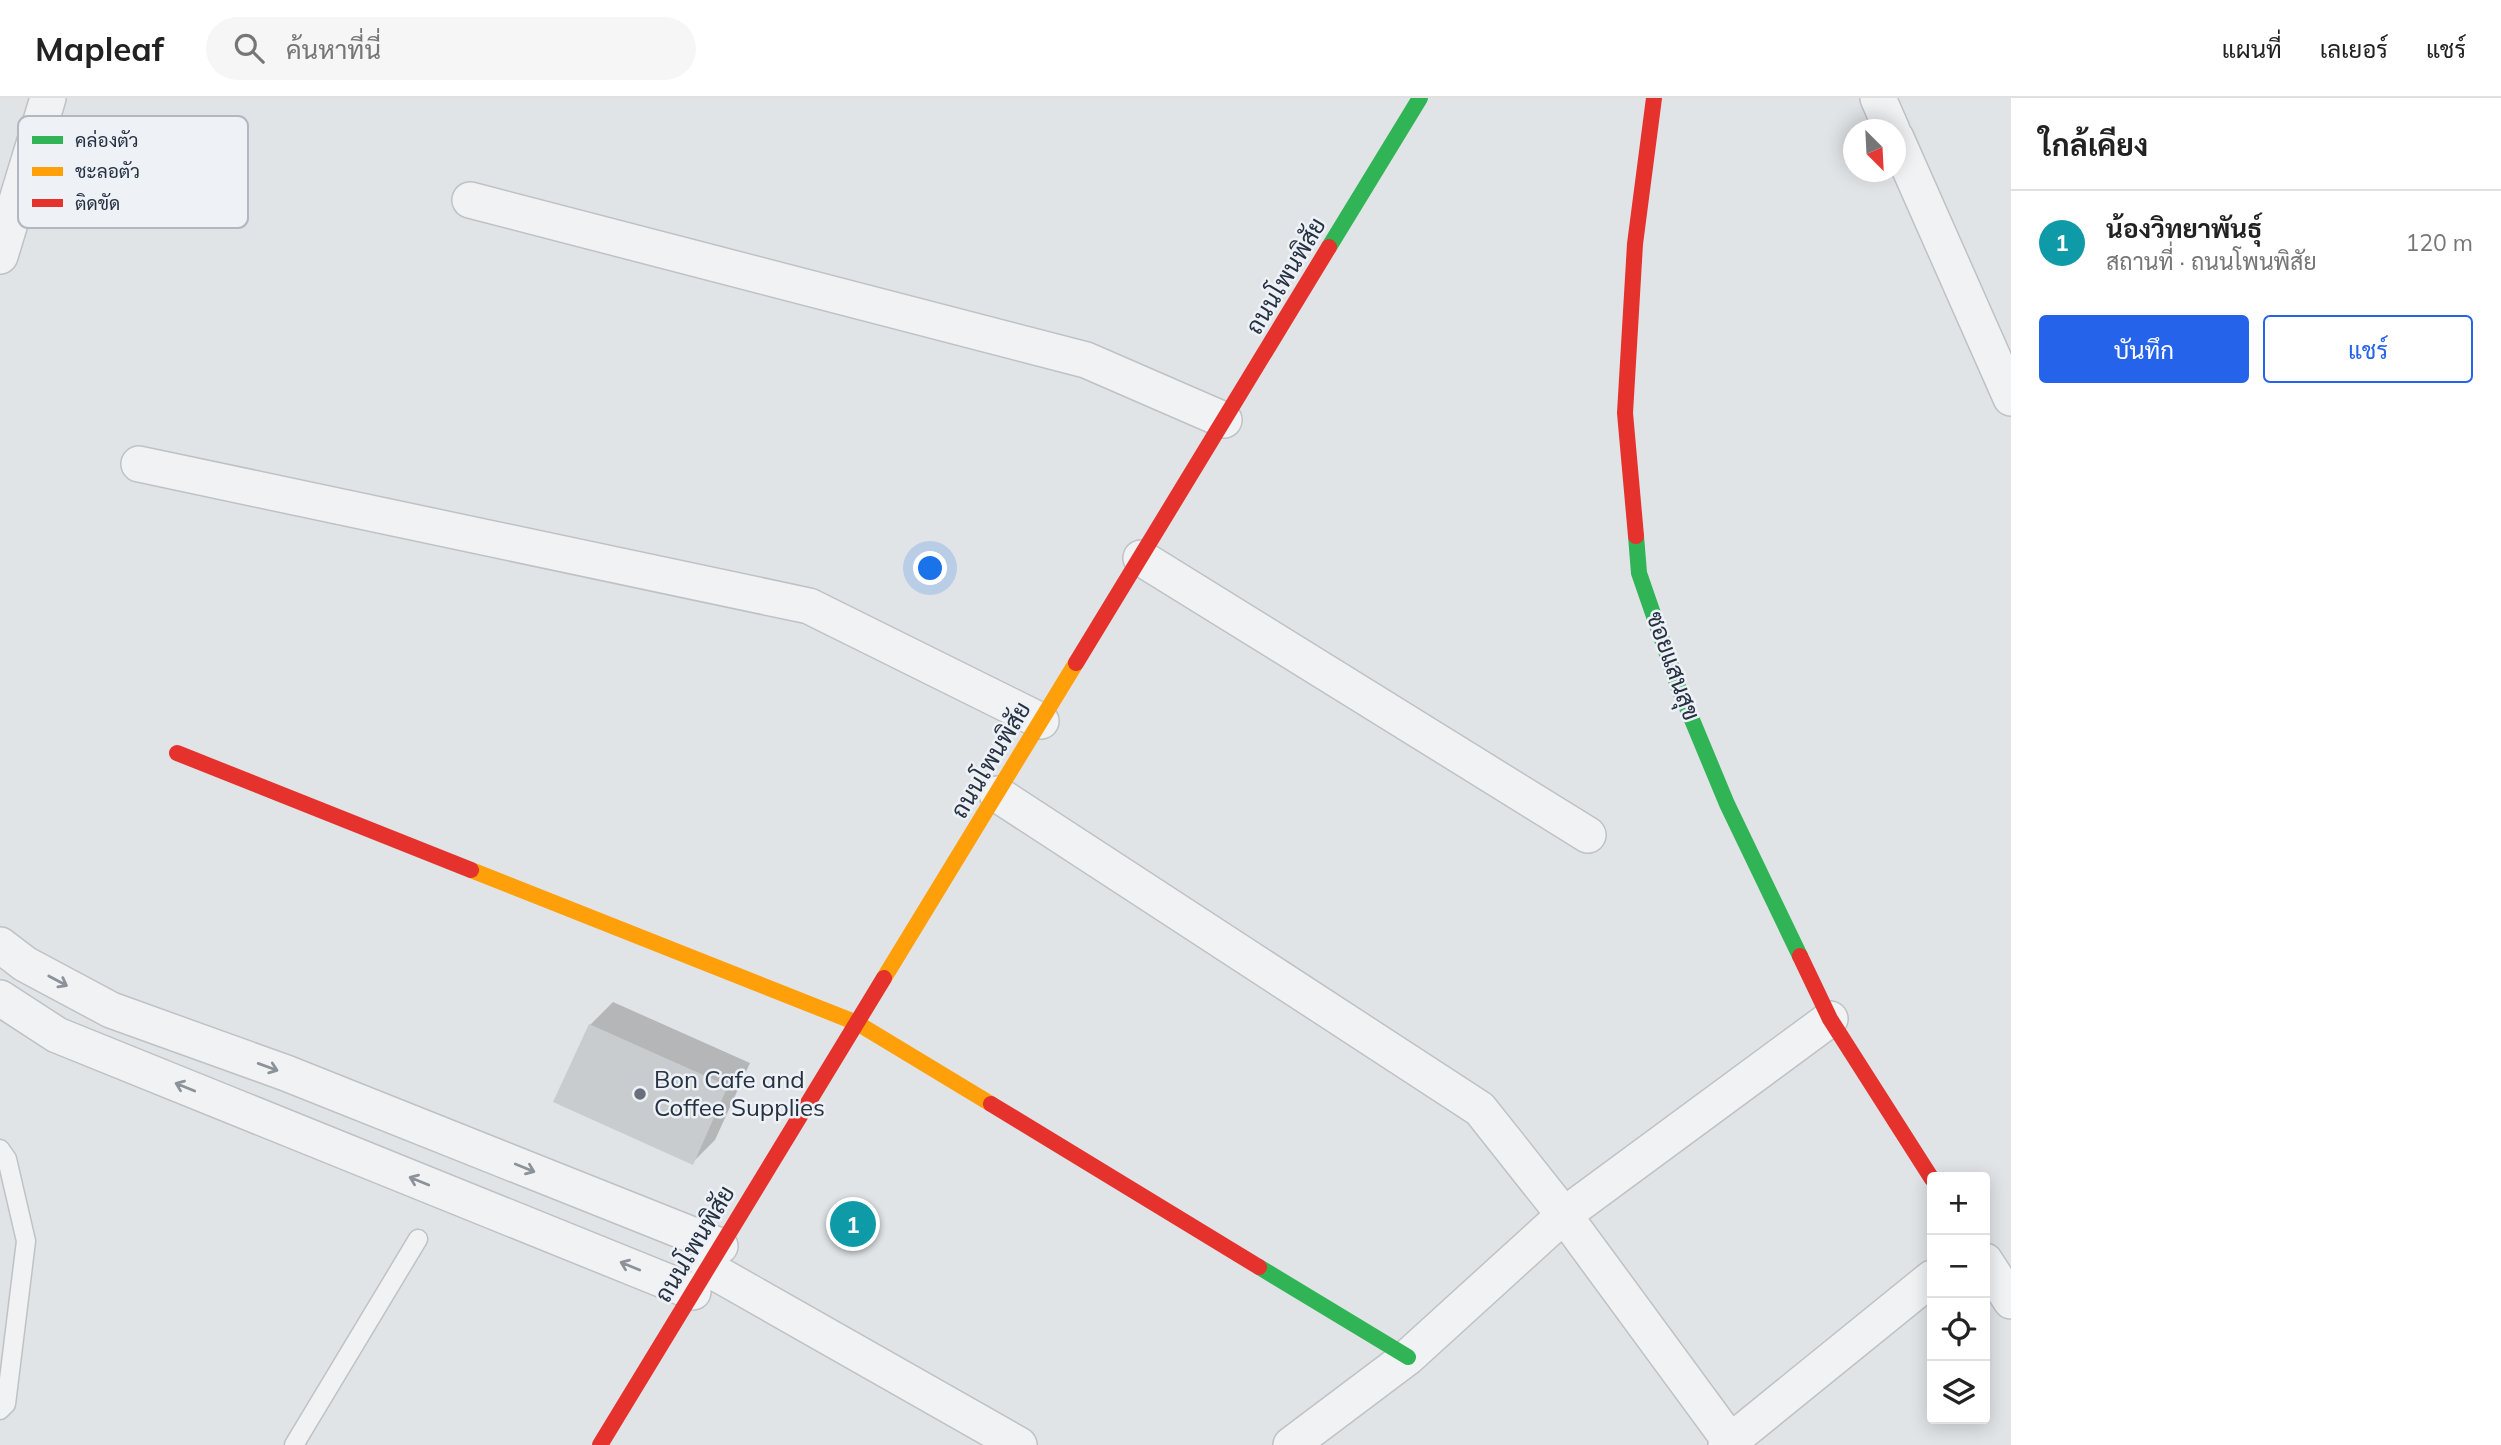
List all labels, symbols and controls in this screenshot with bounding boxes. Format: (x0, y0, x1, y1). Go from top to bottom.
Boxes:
search box (206, 17, 696, 80)
text: Mapleaf (35, 28, 164, 69)
icon: search (230, 29, 268, 67)
text: ค้นหาที่นี่ (286, 33, 381, 66)
text: แผนที่ (2222, 34, 2282, 64)
text: เลเยอร์ (2320, 34, 2388, 64)
text: แชร์ (2426, 34, 2466, 64)
legend (18, 116, 248, 228)
north arrow (1843, 119, 1906, 182)
text: ใกล้เคียง (2039, 126, 2148, 164)
text: คล่องตัว (75, 128, 139, 152)
text: ชะลอตัว (75, 159, 140, 183)
text: ติดขัด (75, 191, 120, 215)
street label: ถนนโพนพิสัย (1239, 212, 1332, 339)
text: น้องวิทยาพันธุ์ (2106, 212, 2262, 245)
text: 1 (2055, 228, 2069, 257)
text: 120 m (2405, 228, 2473, 257)
text: สถานที่ · ถนนโพนพิสัย (2106, 247, 2317, 276)
button: บันทึก (2039, 315, 2249, 383)
button: แชร์ (2263, 315, 2473, 383)
your location (913, 551, 947, 585)
street label: ซอยแสนสุข (1638, 607, 1708, 725)
street label: ถนนโพนพิสัย (944, 696, 1037, 823)
one-way arrow (47, 975, 68, 988)
one-way arrow (256, 1062, 278, 1074)
place label: Bon Cafe and Coffee Supplies (654, 1064, 825, 1122)
one-way arrow (175, 1079, 196, 1092)
marker: Bon Cafe and Coffee Supplies (632, 1086, 648, 1102)
one-way arrow (514, 1163, 536, 1176)
map controls (1927, 1172, 1990, 1424)
button: + (1927, 1172, 1990, 1235)
one-way arrow (408, 1174, 430, 1187)
street label: ถนนโพนพิสัย (648, 1180, 741, 1307)
pin: 1 (830, 1198, 876, 1250)
button: − (1927, 1235, 1990, 1298)
one-way arrow (619, 1259, 641, 1272)
button: locate (1927, 1298, 1990, 1361)
button: layers (1927, 1361, 1990, 1424)

